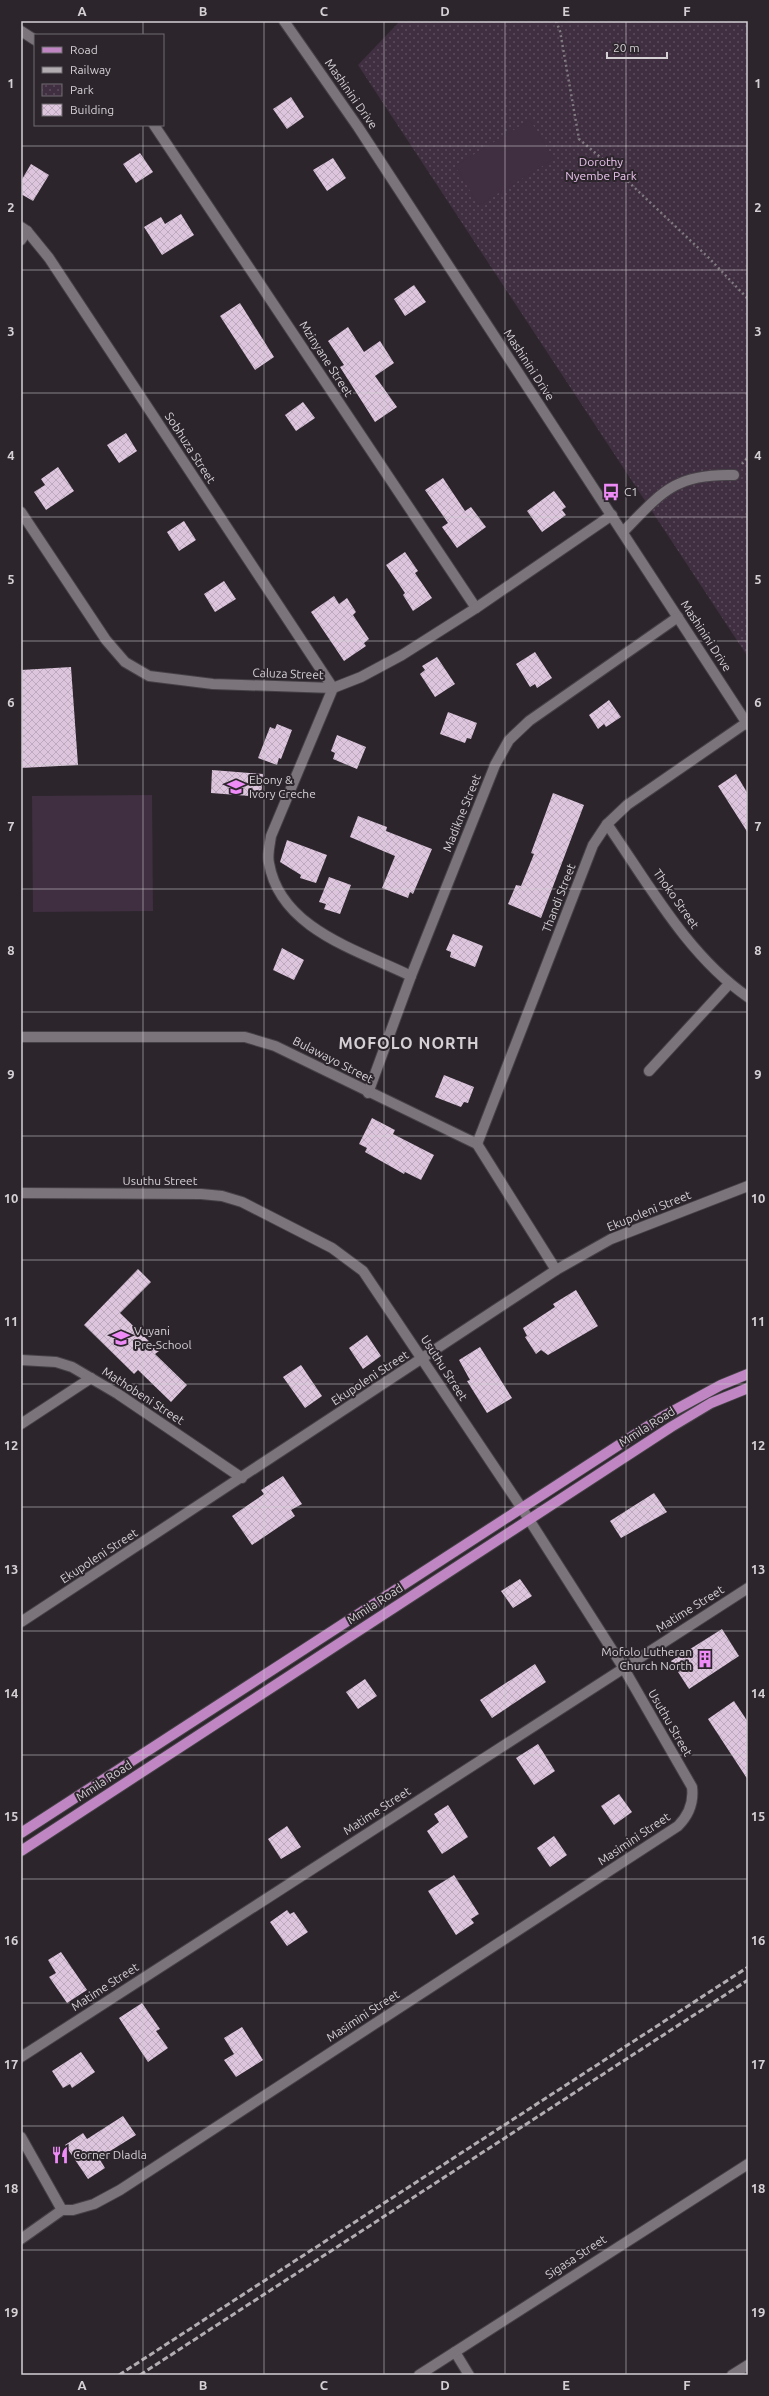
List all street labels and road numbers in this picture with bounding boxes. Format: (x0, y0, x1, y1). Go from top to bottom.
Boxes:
street label: Mashinini Drive (323, 56, 380, 131)
street label: Mzinyane Street (297, 319, 356, 399)
street label: Mashinini Drive (502, 327, 557, 403)
street label: Sobhuza Street (163, 410, 218, 486)
street label: Mashinini Drive (679, 598, 734, 674)
street label: Caluza Street (252, 666, 324, 681)
street label: Madikne Street (440, 772, 483, 853)
street label: Thandi Street (539, 861, 578, 934)
street label: Thoko Street (651, 866, 702, 931)
street label: Bulawayo Street (291, 1034, 376, 1086)
street label: Usuthu Street (123, 1174, 198, 1187)
street label: Ekupoleni Street (605, 1188, 693, 1233)
street label: Usuthu Street (419, 1333, 470, 1403)
street label: Ekupoleni Street (329, 1348, 411, 1407)
street label: Mathobeni Street (100, 1364, 187, 1427)
street label: Mmila Road (616, 1404, 677, 1449)
street label: Ekupoleni Street (58, 1526, 140, 1585)
street label: Mmila Road (345, 1581, 405, 1626)
street label: Matime Street (653, 1582, 726, 1635)
street label: Usuthu Street (646, 1687, 695, 1759)
street label: Mmila Road (74, 1758, 134, 1803)
street label: Matime Street (341, 1784, 413, 1837)
street label: Masimini Street (595, 1810, 672, 1867)
street label: Matime Street (69, 1960, 141, 2013)
street label: Masimini Street (324, 1987, 402, 2044)
street label: Sigasa Street (543, 2232, 609, 2281)

